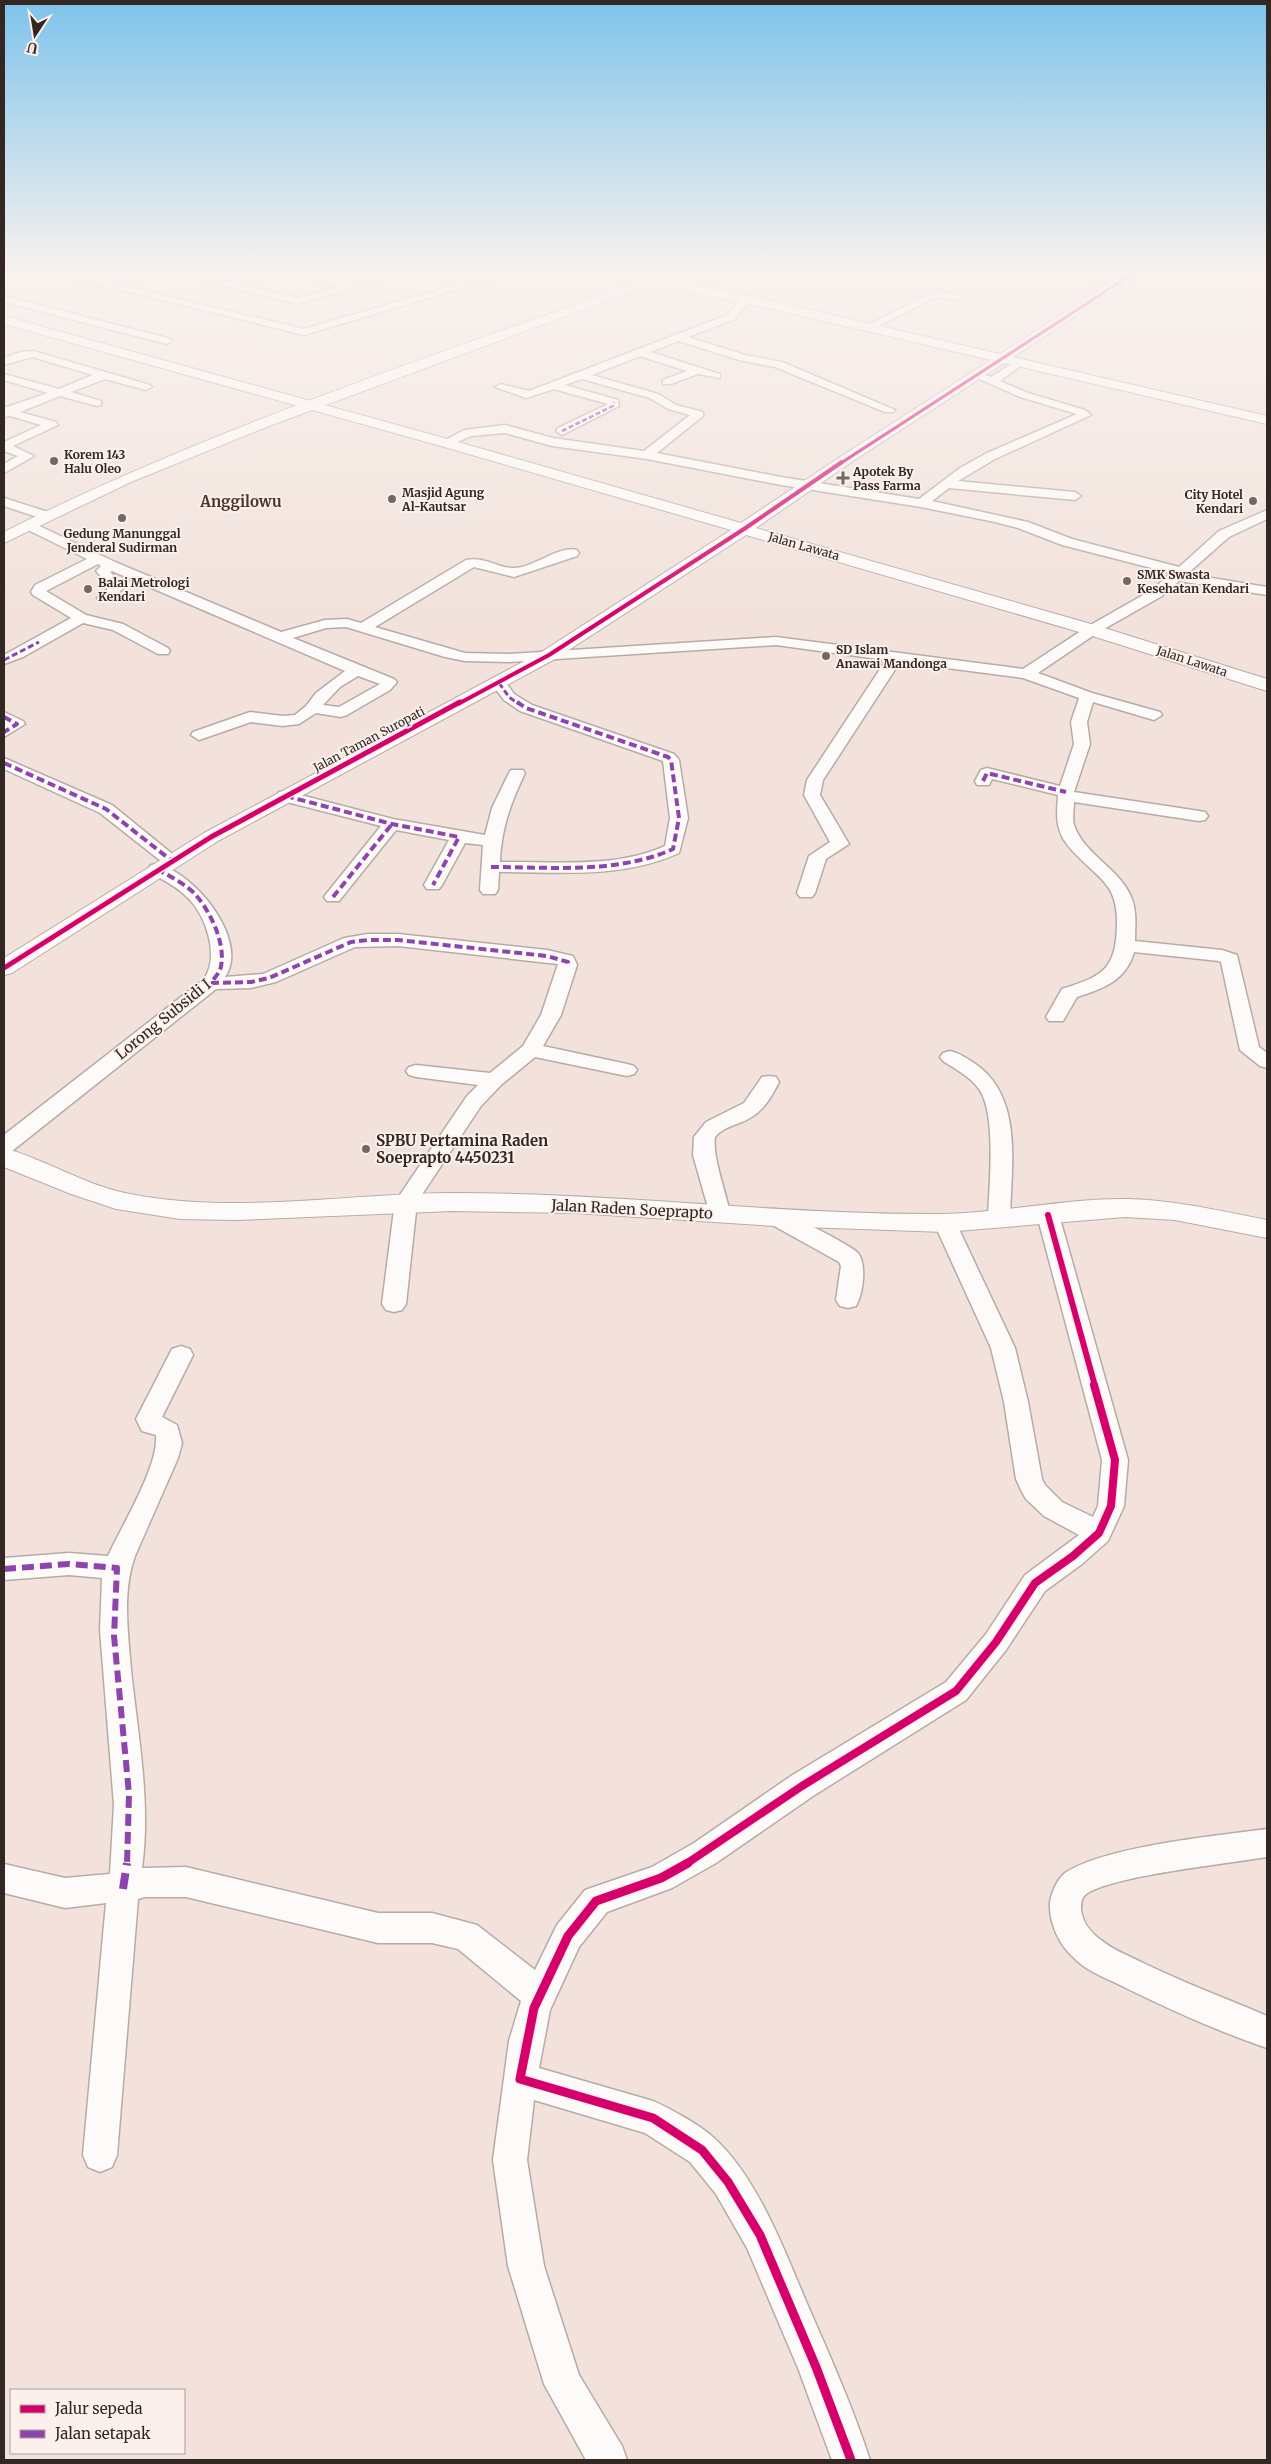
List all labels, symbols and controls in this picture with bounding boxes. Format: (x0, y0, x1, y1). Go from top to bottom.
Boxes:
north arrow (10, 10, 60, 60)
text: U (25, 38, 39, 58)
place label: Korem 143 Halu Oleo (64, 447, 125, 476)
marker: Korem 143 Halu Oleo (48, 455, 60, 467)
place label: Apotek By Pass Farma (852, 464, 921, 493)
marker: Apotek By Pass Farma (837, 472, 849, 484)
place label: Masjid Agung Al-Kautsar (401, 485, 485, 514)
place label: City Hotel Kendari (1185, 487, 1243, 516)
district label: Anggilowu (199, 492, 282, 511)
marker: Masjid Agung Al-Kautsar (386, 493, 398, 505)
marker: City Hotel Kendari (1247, 495, 1259, 507)
marker: Gedung Manunggal Jenderal Sudirman (116, 512, 128, 524)
place label: Gedung Manunggal Jenderal Sudirman (63, 526, 181, 555)
street label: Jalan Lawata (766, 528, 842, 563)
place label: SMK Swasta Kesehatan Kendari (1137, 567, 1249, 596)
place label: Balai Metrologi Kendari (98, 575, 190, 604)
marker: SMK Swasta Kesehatan Kendari (1121, 575, 1133, 587)
marker: Balai Metrologi Kendari (82, 583, 94, 595)
place label: SD Islam Anawai Mandonga (835, 642, 947, 671)
street label: Jalan Lawata (1154, 642, 1230, 680)
marker: SD Islam Anawai Mandonga (820, 650, 832, 662)
street label: Jalan Taman Suropati (310, 703, 427, 775)
street label: Lorong Subsidi I (111, 975, 215, 1063)
place label: SPBU Pertamina Raden Soeprapto 4450231 (376, 1131, 548, 1167)
marker: SPBU Pertamina Raden Soeprapto 4450231 (360, 1143, 372, 1155)
street label: Jalan Raden Soeprapto (550, 1195, 713, 1223)
legend (10, 2389, 185, 2454)
text: Jalur sepeda (54, 2399, 142, 2418)
text: Jalan setapak (54, 2424, 151, 2443)

